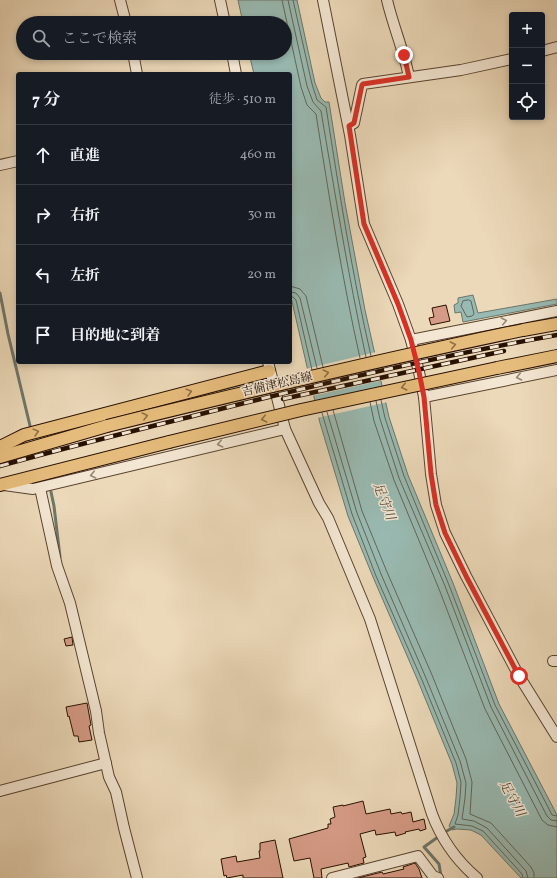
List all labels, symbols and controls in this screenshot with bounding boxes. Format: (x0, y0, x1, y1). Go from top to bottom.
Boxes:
map controls (509, 12, 545, 120)
button: + (509, 12, 545, 48)
search box (16, 16, 292, 60)
icon: search (30, 27, 52, 49)
text: ここで検索 (62, 29, 137, 50)
route end (395, 46, 413, 64)
button: − (509, 48, 545, 84)
button: locate (509, 84, 545, 120)
text: 7 分 (32, 89, 61, 112)
text: 徒歩 · 510 m (209, 91, 276, 109)
icon: ahead (32, 144, 54, 166)
text: 直進 (70, 146, 100, 167)
text: 460 m (240, 146, 276, 164)
icon: right (32, 204, 54, 226)
text: 右折 (70, 206, 100, 227)
text: 30 m (248, 206, 276, 224)
icon: left (32, 264, 54, 286)
text: 左折 (70, 266, 100, 287)
text: 20 m (247, 266, 276, 284)
one-way arrow (501, 318, 507, 326)
icon: arrive (32, 324, 54, 346)
text: 目的地に到着 (70, 326, 160, 347)
one-way arrow (450, 341, 456, 349)
street label: 吉備津松島線 (240, 369, 314, 401)
one-way arrow (323, 369, 329, 377)
one-way arrow (516, 373, 522, 381)
one-way arrow (401, 383, 407, 391)
one-way arrow (185, 388, 192, 397)
one-way arrow (142, 413, 148, 421)
one-way arrow (261, 414, 268, 423)
one-way arrow (33, 429, 39, 437)
one-way arrow (217, 440, 223, 448)
one-way arrow (90, 470, 97, 478)
water label: 足守川 (368, 480, 399, 525)
route start (510, 667, 528, 685)
water label: 足守川 (494, 778, 530, 822)

